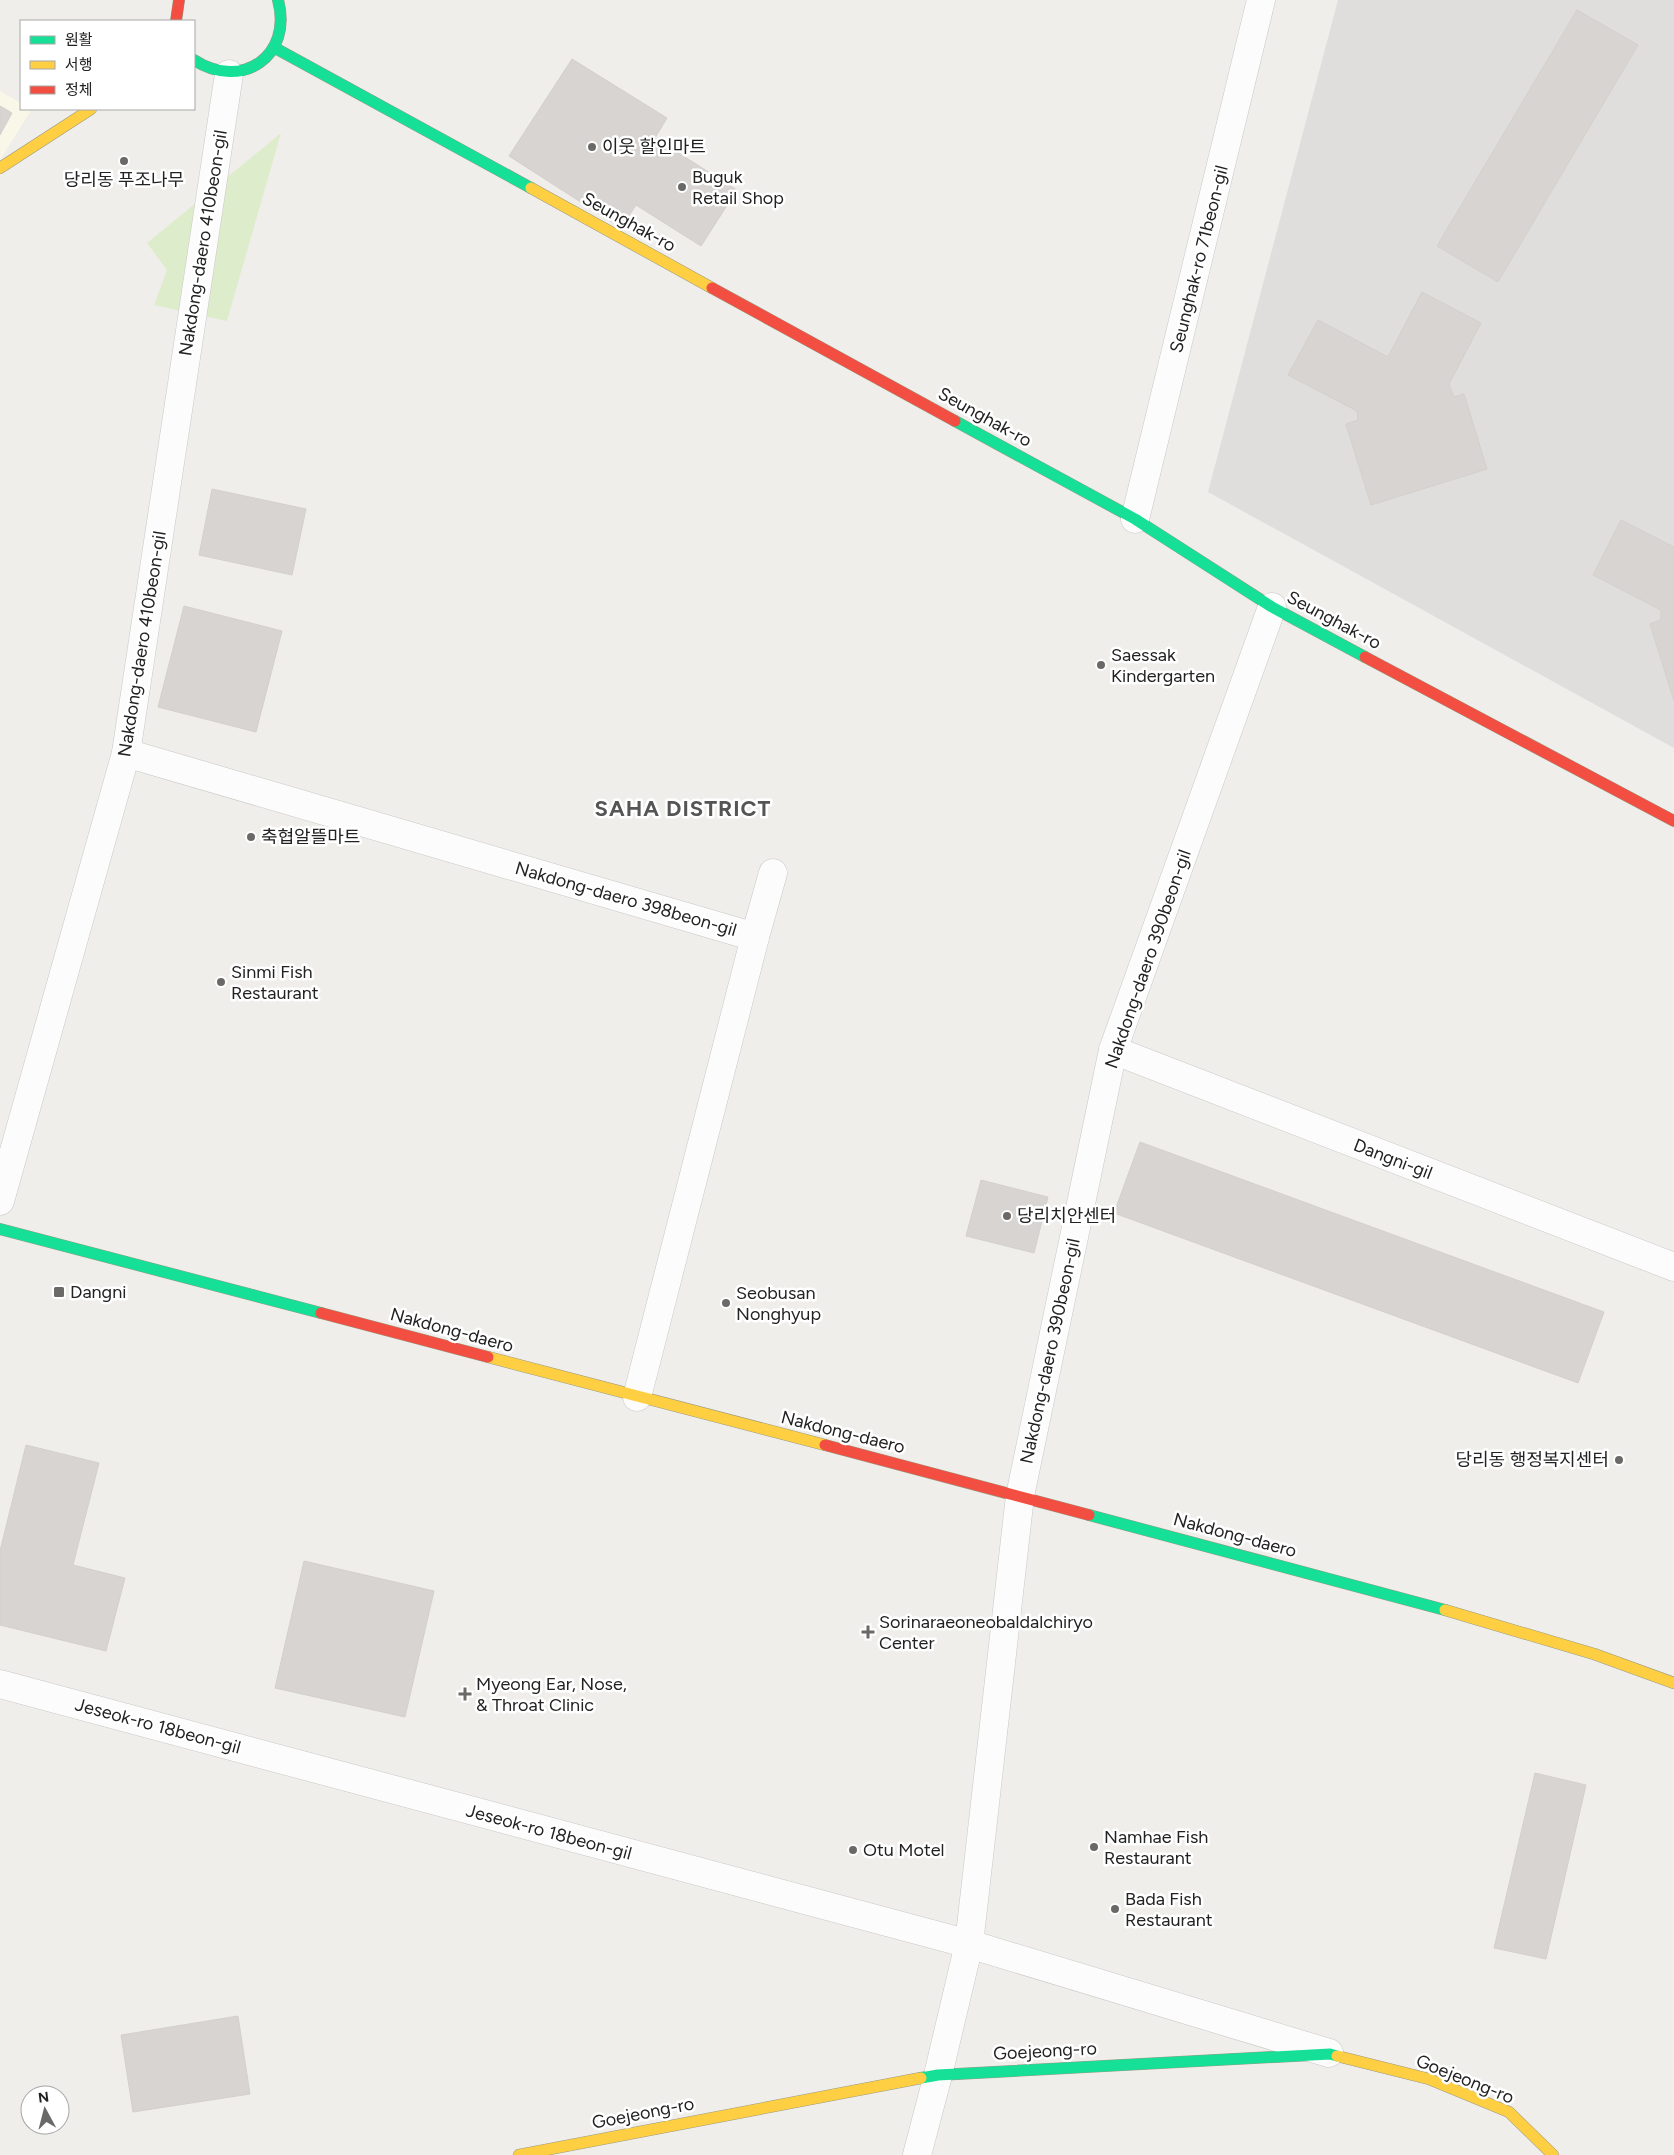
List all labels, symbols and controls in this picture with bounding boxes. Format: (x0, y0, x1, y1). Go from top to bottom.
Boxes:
legend (20, 20, 195, 110)
text: 원활 (65, 31, 93, 49)
text: 서행 (65, 56, 93, 74)
text: 정체 (65, 81, 93, 99)
street label: Nakdong-daero 410beon-gil (174, 128, 232, 358)
place label: 이웃 할인마트 (602, 136, 706, 158)
marker: 이웃 할인마트 (586, 141, 598, 153)
marker: 당리동 푸조나무 (118, 155, 130, 167)
street label: Seunghak-ro 71beon-gil (1165, 163, 1233, 355)
place label: Buguk Retail Shop (692, 166, 784, 209)
place label: 당리동 푸조나무 (64, 169, 184, 191)
marker: Buguk Retail Shop (676, 181, 688, 193)
street label: Seunghak-ro (578, 187, 680, 257)
street label: Seunghak-ro (934, 382, 1036, 452)
street label: Nakdong-daero 410beon-gil (113, 529, 171, 759)
street label: Seunghak-ro (1283, 586, 1385, 654)
place label: Saessak Kindergarten (1111, 644, 1215, 687)
marker: Saessak Kindergarten (1095, 659, 1107, 671)
district label: SAHA DISTRICT (595, 795, 771, 822)
place label: 축협알뜰마트 (261, 826, 360, 848)
marker: 축협알뜰마트 (245, 831, 257, 843)
street label: Nakdong-daero 390beon-gil (1100, 847, 1196, 1071)
street label: Nakdong-daero 398beon-gil (513, 857, 739, 941)
place label: Sinmi Fish Restaurant (231, 961, 319, 1004)
marker: Sinmi Fish Restaurant (215, 976, 227, 988)
street label: Dangni-gil (1350, 1134, 1436, 1184)
place label: 당리치안센터 (1017, 1205, 1116, 1227)
marker: 당리치안센터 (1001, 1210, 1013, 1222)
street label: Nakdong-daero 390beon-gil (1015, 1236, 1085, 1466)
place label: Dangni (70, 1281, 126, 1303)
place label: Seobusan Nonghyup (736, 1282, 821, 1325)
marker: Dangni (52, 1285, 66, 1299)
marker: Seobusan Nonghyup (720, 1297, 732, 1309)
street label: Nakdong-daero (388, 1303, 516, 1357)
street label: Nakdong-daero (779, 1406, 907, 1458)
place label: 당리동 행정복지센터 (1456, 1449, 1609, 1471)
marker: 당리동 행정복지센터 (1613, 1454, 1625, 1466)
street label: Nakdong-daero (1171, 1508, 1299, 1562)
place label: Sorinaraeoneobaldalchiryo Center (879, 1611, 1093, 1654)
marker: Sorinaraeoneobaldalchiryo Center (861, 1625, 875, 1639)
place label: Myeong Ear, Nose, & Throat Clinic (476, 1673, 627, 1716)
marker: Myeong Ear, Nose, & Throat Clinic (458, 1687, 472, 1701)
street label: Jeseok-ro 18beon-gil (73, 1693, 243, 1759)
street label: Jeseok-ro 18beon-gil (464, 1799, 634, 1865)
place label: Namhae Fish Restaurant (1104, 1826, 1208, 1869)
place label: Otu Motel (863, 1839, 944, 1861)
marker: Namhae Fish Restaurant (1088, 1841, 1100, 1853)
marker: Otu Motel (847, 1844, 859, 1856)
place label: Bada Fish Restaurant (1125, 1888, 1213, 1931)
marker: Bada Fish Restaurant (1109, 1903, 1121, 1915)
street label: Goejeong-ro (993, 2037, 1097, 2065)
street label: Goejeong-ro (1413, 2049, 1517, 2109)
north arrow (20, 2085, 70, 2135)
text: N (37, 2088, 50, 2107)
street label: Goejeong-ro (590, 2092, 696, 2134)

